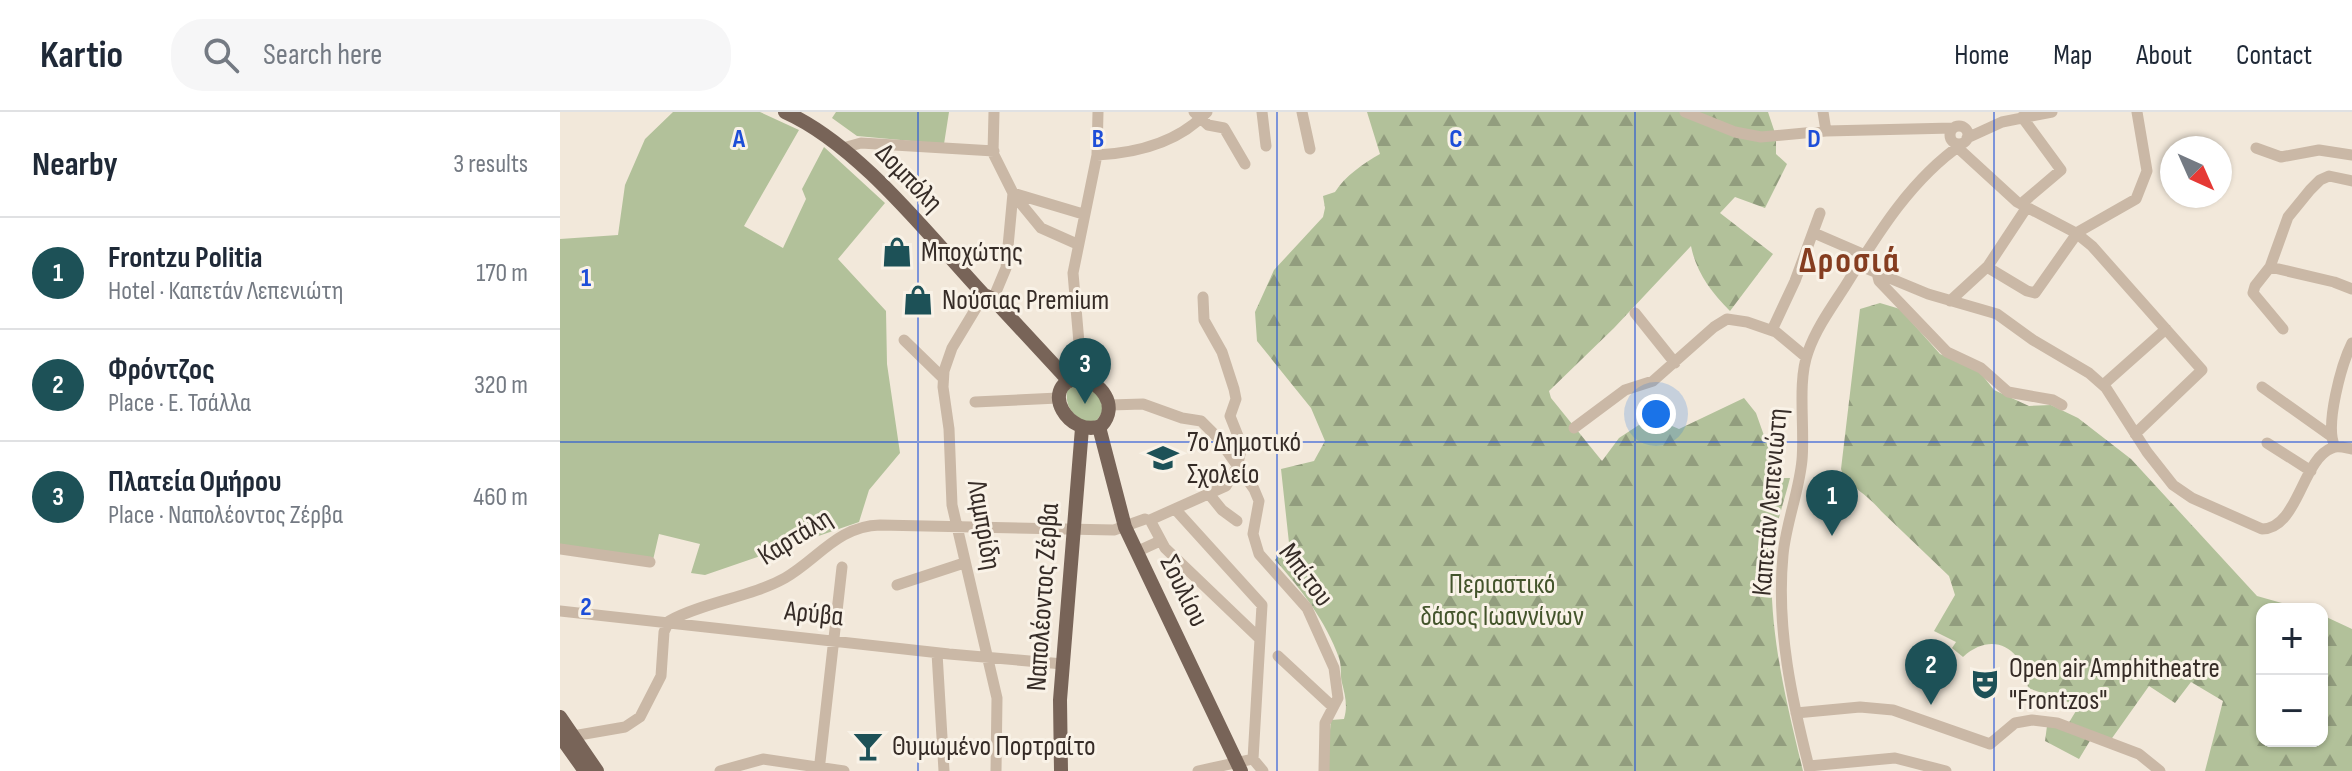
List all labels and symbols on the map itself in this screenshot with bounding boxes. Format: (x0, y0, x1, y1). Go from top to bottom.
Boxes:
text: A (732, 124, 746, 155)
text: B (1092, 124, 1104, 155)
text: C (1449, 124, 1463, 155)
text: D (1807, 124, 1821, 155)
north arrow (2160, 136, 2232, 208)
street label: Δομπόλη (869, 137, 949, 219)
shop icon: Μποχώτης (880, 235, 914, 269)
place label: Μποχώτης (921, 236, 1023, 269)
district label: Δροσιά (1799, 240, 1901, 283)
text: 1 (581, 263, 591, 294)
shop icon: Νούσιας Premium (901, 283, 935, 317)
place label: Νούσιας Premium (942, 284, 1109, 317)
pin: 3 (1059, 338, 1111, 404)
your location (1636, 394, 1676, 434)
street label: Καπετάν Λεπενιώτη (1745, 407, 1795, 597)
place label: 7ο Δημοτικό Σχολείο (1187, 426, 1301, 491)
school or university icon: 7ο Δημοτικό Σχολείο (1146, 441, 1180, 475)
pin: 1 (1806, 470, 1858, 536)
street label: Λαμπρίδη (960, 477, 1008, 572)
street label: Καρτάλη (752, 502, 838, 572)
street label: Ναπολέοντος Ζέρβα (1020, 502, 1066, 692)
street label: Μπίτου (1272, 537, 1340, 613)
street label: Σουλίου (1153, 550, 1215, 632)
park label: Περιαστικό δάσος Ιωαννίνων (1420, 568, 1584, 633)
text: 2 (580, 592, 592, 623)
street label: Αρύβα (782, 594, 845, 634)
pin: 2 (1905, 639, 1957, 705)
place label: Open air Amphitheatre "Frontzos" (2009, 652, 2220, 717)
theatre icon: Open air Amphitheatre "Frontzos" (1968, 667, 2002, 701)
bar icon: Θυμωμένο Πορτραίτο (851, 729, 885, 763)
place label: Θυμωμένο Πορτραίτο (892, 730, 1096, 763)

